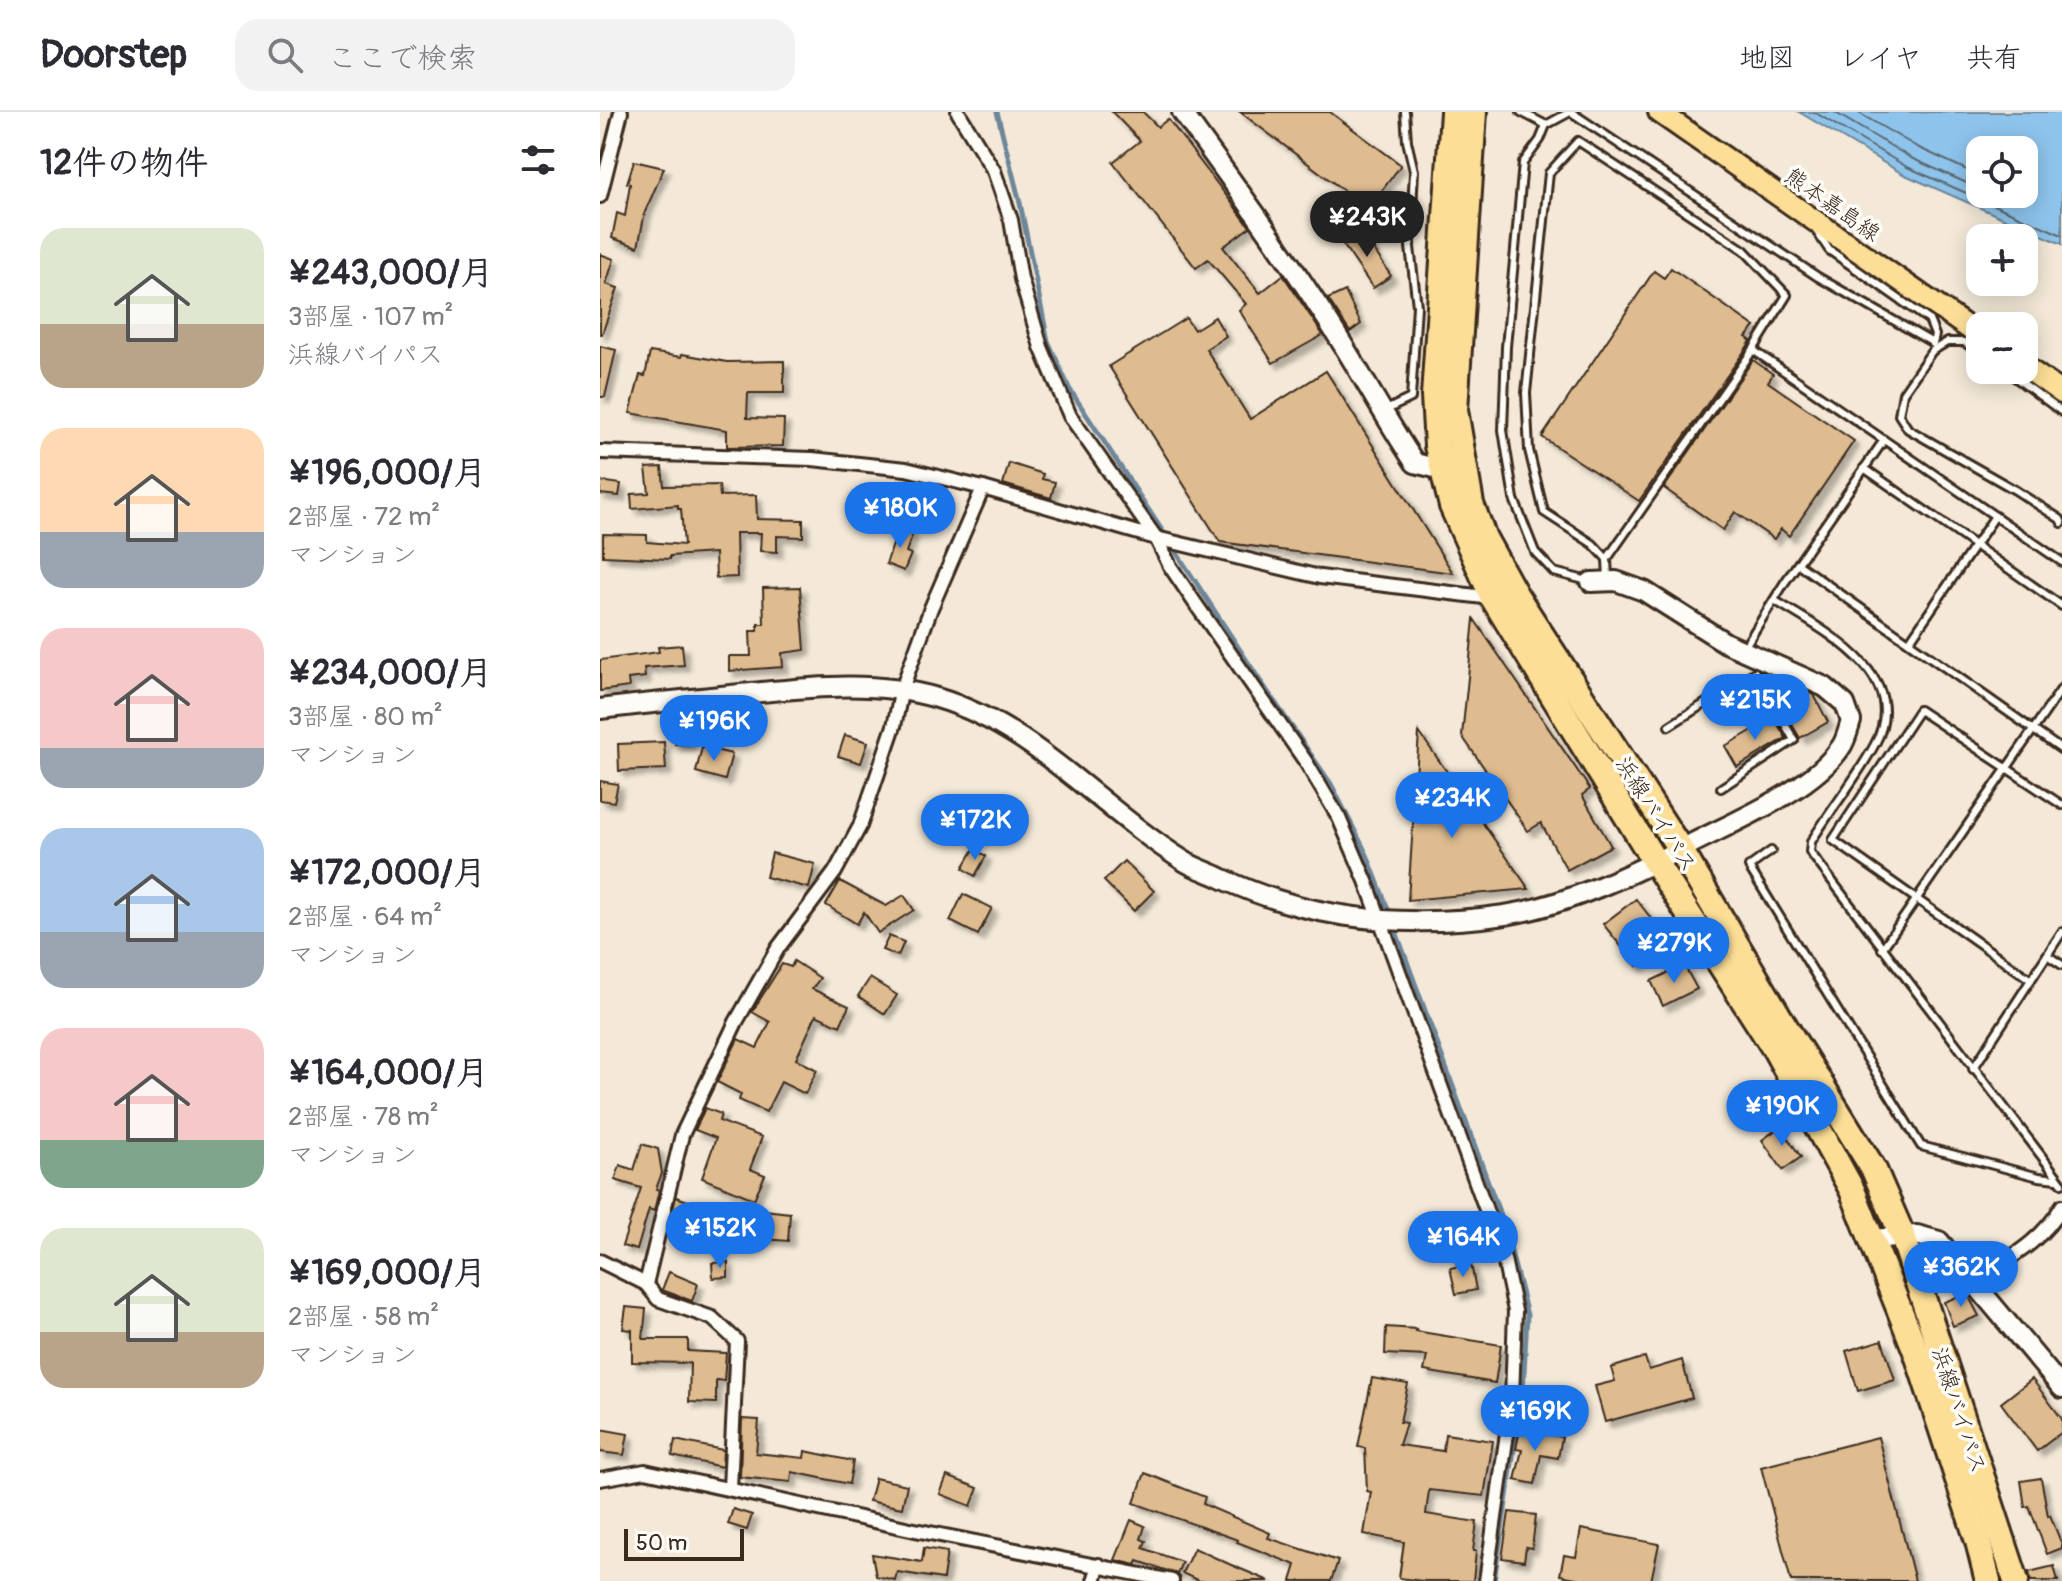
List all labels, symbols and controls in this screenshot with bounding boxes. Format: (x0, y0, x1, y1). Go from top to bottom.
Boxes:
search box (235, 19, 795, 91)
text: Doorstep (40, 31, 187, 79)
icon: search (263, 33, 307, 77)
text: ここで検索 (327, 40, 477, 77)
text: 地図 (1739, 41, 1795, 76)
text: レイヤ (1839, 41, 1922, 76)
text: 共有 (1966, 41, 2022, 76)
map controls (1966, 136, 2038, 384)
button: locate (1966, 136, 2038, 208)
icon: filters (516, 138, 560, 182)
text: 12件の物件 (40, 142, 208, 185)
street label: 熊本嘉島線 (1779, 162, 1886, 248)
pin: ¥243K (1311, 191, 1423, 259)
text: ¥243K (1328, 201, 1406, 233)
button: + (1966, 224, 2038, 296)
text: ¥243,000/月 (288, 252, 494, 295)
icon: home (104, 260, 200, 356)
text: 3部屋 · 107 m² (288, 301, 454, 333)
button: − (1966, 312, 2038, 384)
text: 浜線バイパス (288, 339, 443, 371)
text: ¥196,000/月 (288, 452, 487, 495)
icon: home (104, 460, 200, 556)
pin: ¥180K (844, 482, 956, 550)
text: ¥180K (863, 492, 937, 524)
text: 2部屋 · 72 m² (288, 501, 440, 533)
text: マンション (288, 539, 417, 571)
text: ¥234,000/月 (288, 652, 493, 695)
icon: home (104, 660, 200, 756)
pin: ¥215K (1699, 674, 1811, 742)
text: ¥215K (1719, 684, 1791, 716)
pin: ¥196K (658, 695, 770, 763)
text: 3部屋 · 80 m² (288, 701, 443, 733)
text: ¥196K (678, 705, 750, 737)
text: マンション (288, 739, 417, 771)
street label: 浜線バイパス (1609, 751, 1703, 878)
pin: ¥234K (1396, 772, 1508, 840)
text: ¥234K (1413, 782, 1491, 814)
pin: ¥172K (919, 794, 1031, 862)
text: ¥172K (939, 804, 1011, 836)
text: ¥172,000/月 (288, 852, 486, 895)
icon: home (104, 860, 200, 956)
text: 2部屋 · 64 m² (288, 901, 442, 933)
pin: ¥279K (1618, 917, 1730, 985)
text: ¥279K (1636, 927, 1712, 959)
text: マンション (288, 939, 417, 971)
text: ¥164,000/月 (288, 1052, 489, 1095)
icon: home (104, 1060, 200, 1156)
pin: ¥190K (1726, 1080, 1838, 1148)
text: ¥190K (1744, 1090, 1820, 1122)
text: 2部屋 · 78 m² (288, 1101, 439, 1133)
text: マンション (288, 1139, 417, 1171)
pin: ¥152K (664, 1202, 776, 1270)
pin: ¥164K (1407, 1211, 1519, 1279)
text: ¥152K (684, 1212, 756, 1244)
text: ¥164K (1426, 1221, 1500, 1253)
pin: ¥362K (1905, 1241, 2017, 1309)
text: ¥362K (1922, 1251, 2000, 1283)
text: ¥169,000/月 (288, 1252, 487, 1295)
icon: home (104, 1260, 200, 1356)
text: 2部屋 · 58 m² (288, 1301, 439, 1333)
text: マンション (288, 1339, 417, 1371)
street label: 浜線バイパス (1925, 1343, 1993, 1477)
pin: ¥169K (1479, 1385, 1591, 1453)
text: ¥169K (1499, 1395, 1571, 1427)
scale bar (624, 1525, 744, 1561)
text: 50 m (636, 1529, 687, 1557)

